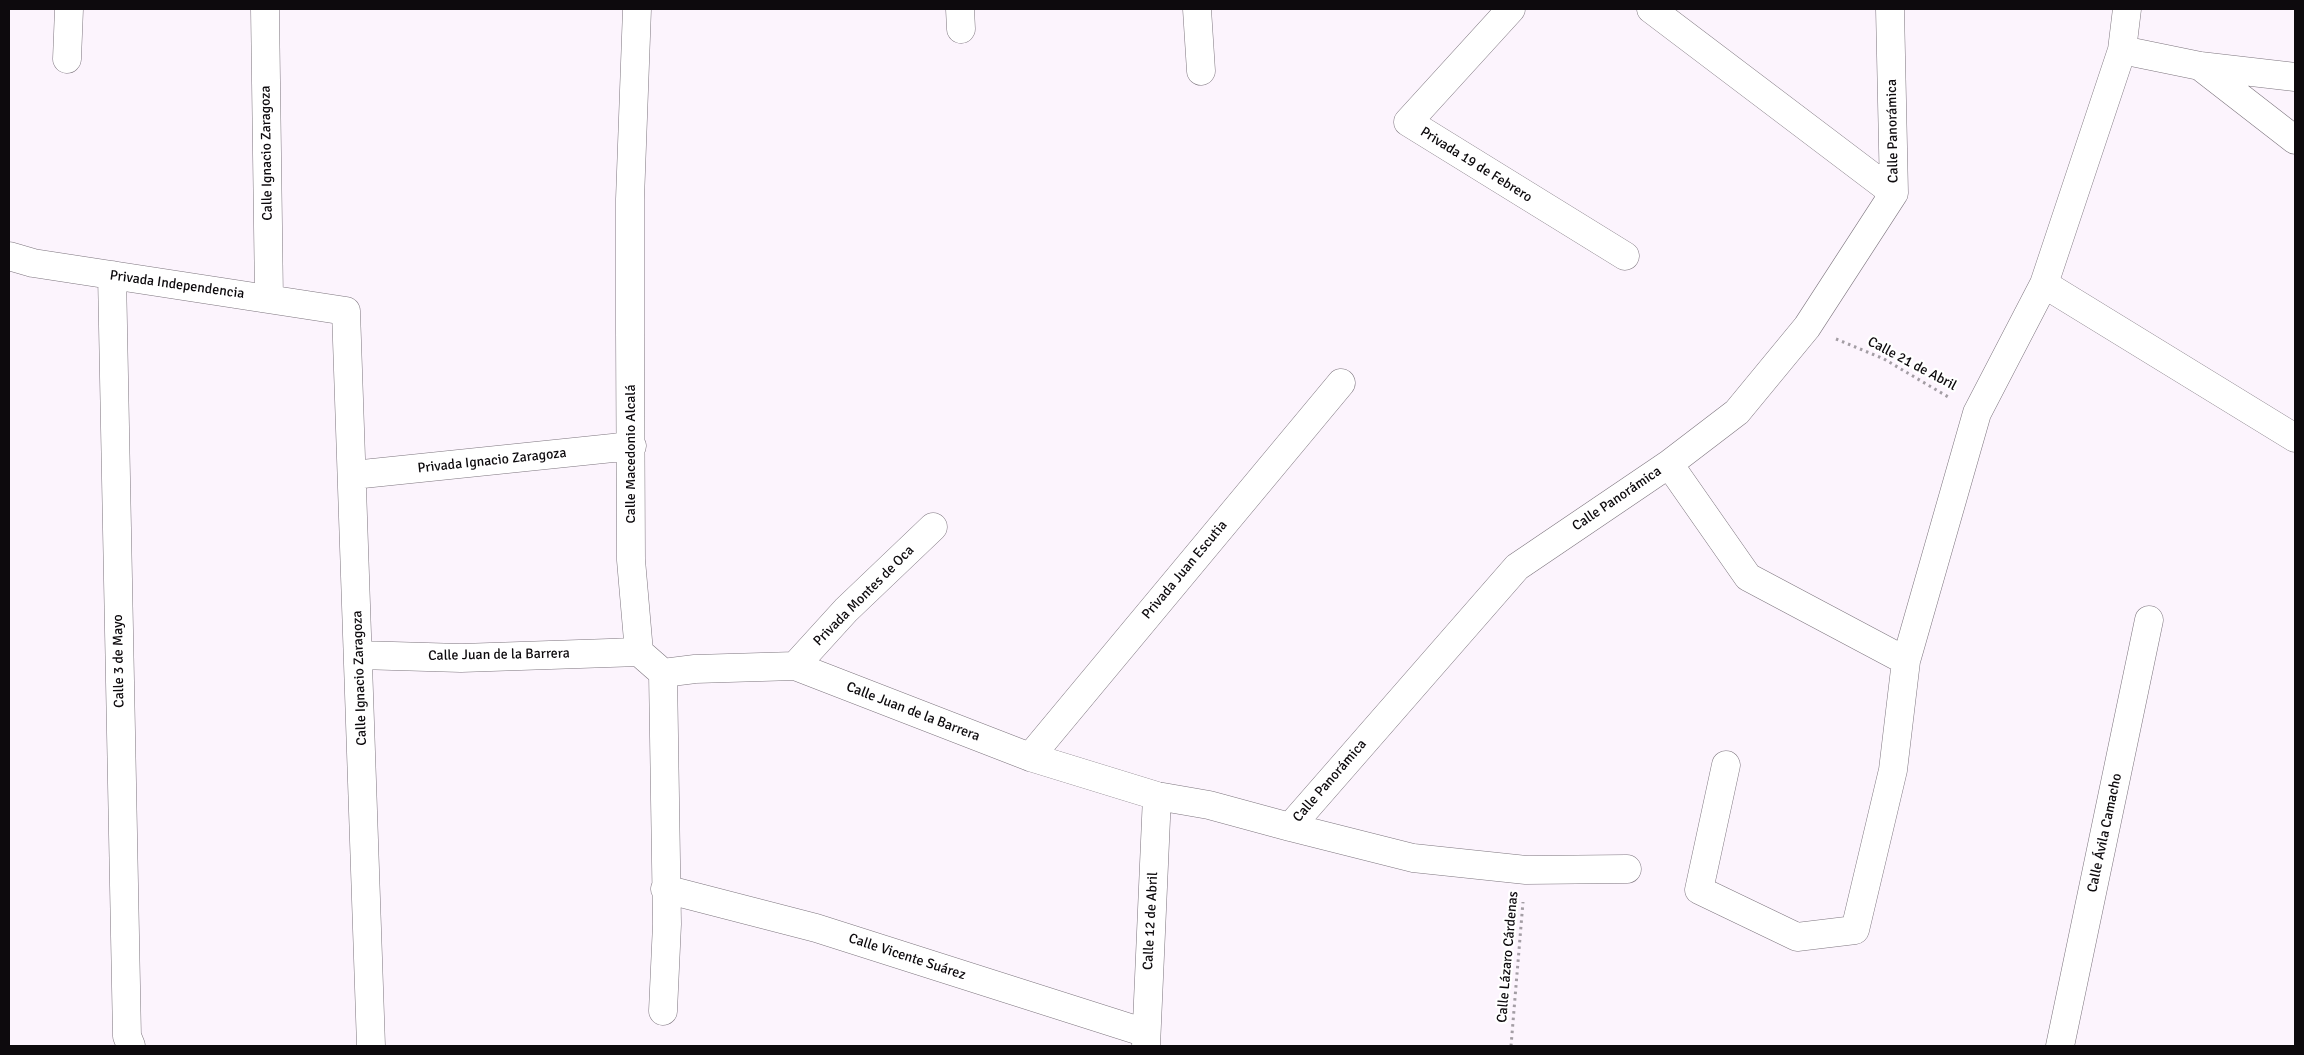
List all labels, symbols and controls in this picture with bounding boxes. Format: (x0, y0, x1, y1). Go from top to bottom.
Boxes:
street label: Calle Panorámica (1884, 79, 1902, 183)
street label: Calle Ignacio Zaragoza (257, 85, 277, 221)
street label: Privada 19 de Febrero (1417, 124, 1535, 206)
street label: Privada Independencia (109, 267, 245, 303)
street label: Calle 21 de Abril (1865, 333, 1959, 395)
street label: Calle Macedonio Alcalá (623, 384, 639, 524)
street label: Privada Ignacio Zaragoza (417, 445, 567, 477)
street label: Calle Panorámica (1569, 463, 1665, 535)
street label: Privada Juan Escutia (1139, 517, 1231, 623)
street label: Privada Montes de Oca (810, 542, 918, 650)
street label: Calle Ignacio Zaragoza (349, 610, 371, 746)
street label: Calle 3 de Mayo (110, 614, 128, 708)
street label: Calle Juan de la Barrera (428, 645, 570, 665)
street label: Calle Juan de la Barrera (844, 679, 982, 745)
street label: Calle Panorámica (1290, 736, 1370, 826)
street label: Calle Ávila Camacho (2084, 772, 2126, 894)
street label: Calle 12 de Abril (1140, 871, 1162, 971)
street label: Calle Lázaro Cárdenas (1494, 890, 1522, 1024)
street label: Calle Vicente Suárez (846, 930, 968, 984)

